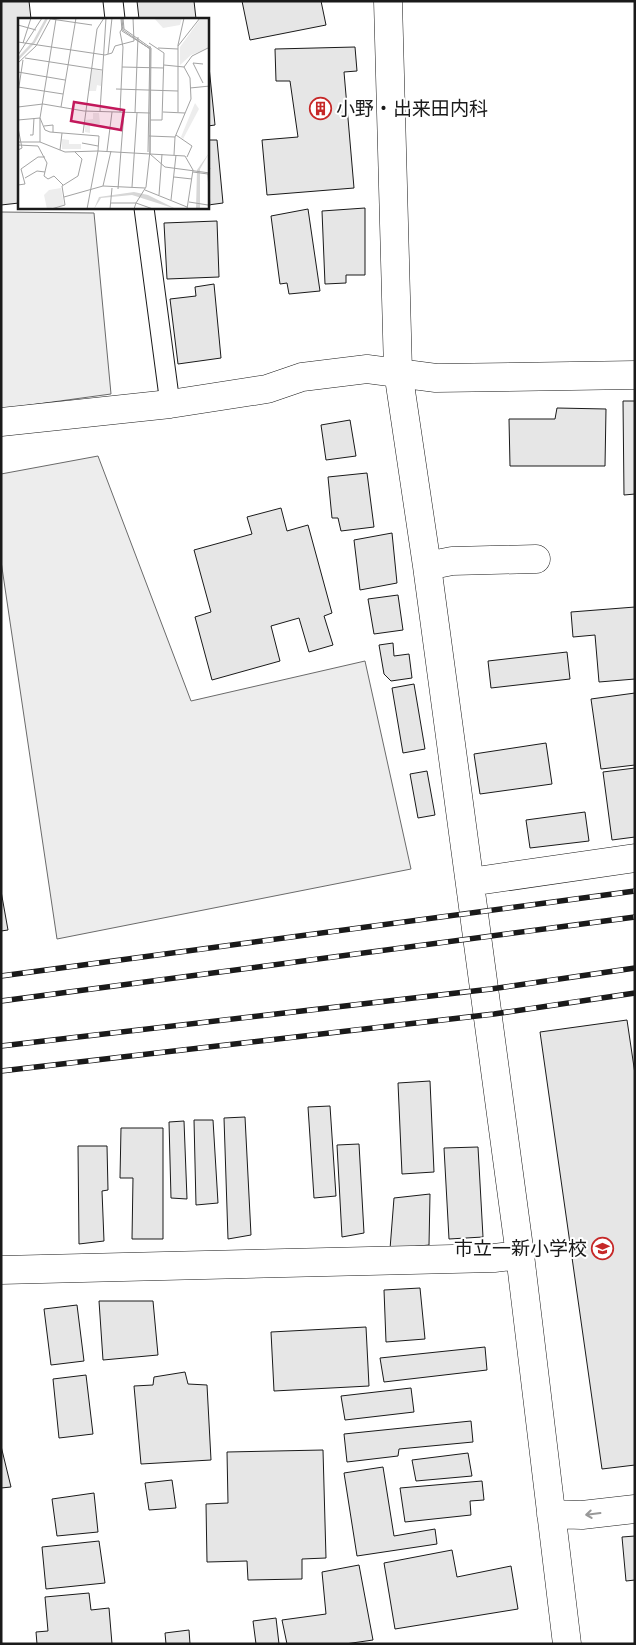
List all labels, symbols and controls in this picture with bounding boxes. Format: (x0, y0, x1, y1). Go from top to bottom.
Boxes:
inset map (18, 18, 209, 209)
building icon: 小野・出来田内科 (308, 97, 332, 121)
place label: 小野・出来田内科 (336, 97, 488, 121)
place label: 市立一新小学校 (454, 1237, 587, 1261)
school or university icon: 市立一新小学校 (591, 1237, 615, 1261)
one-way arrow (585, 1509, 601, 1519)

